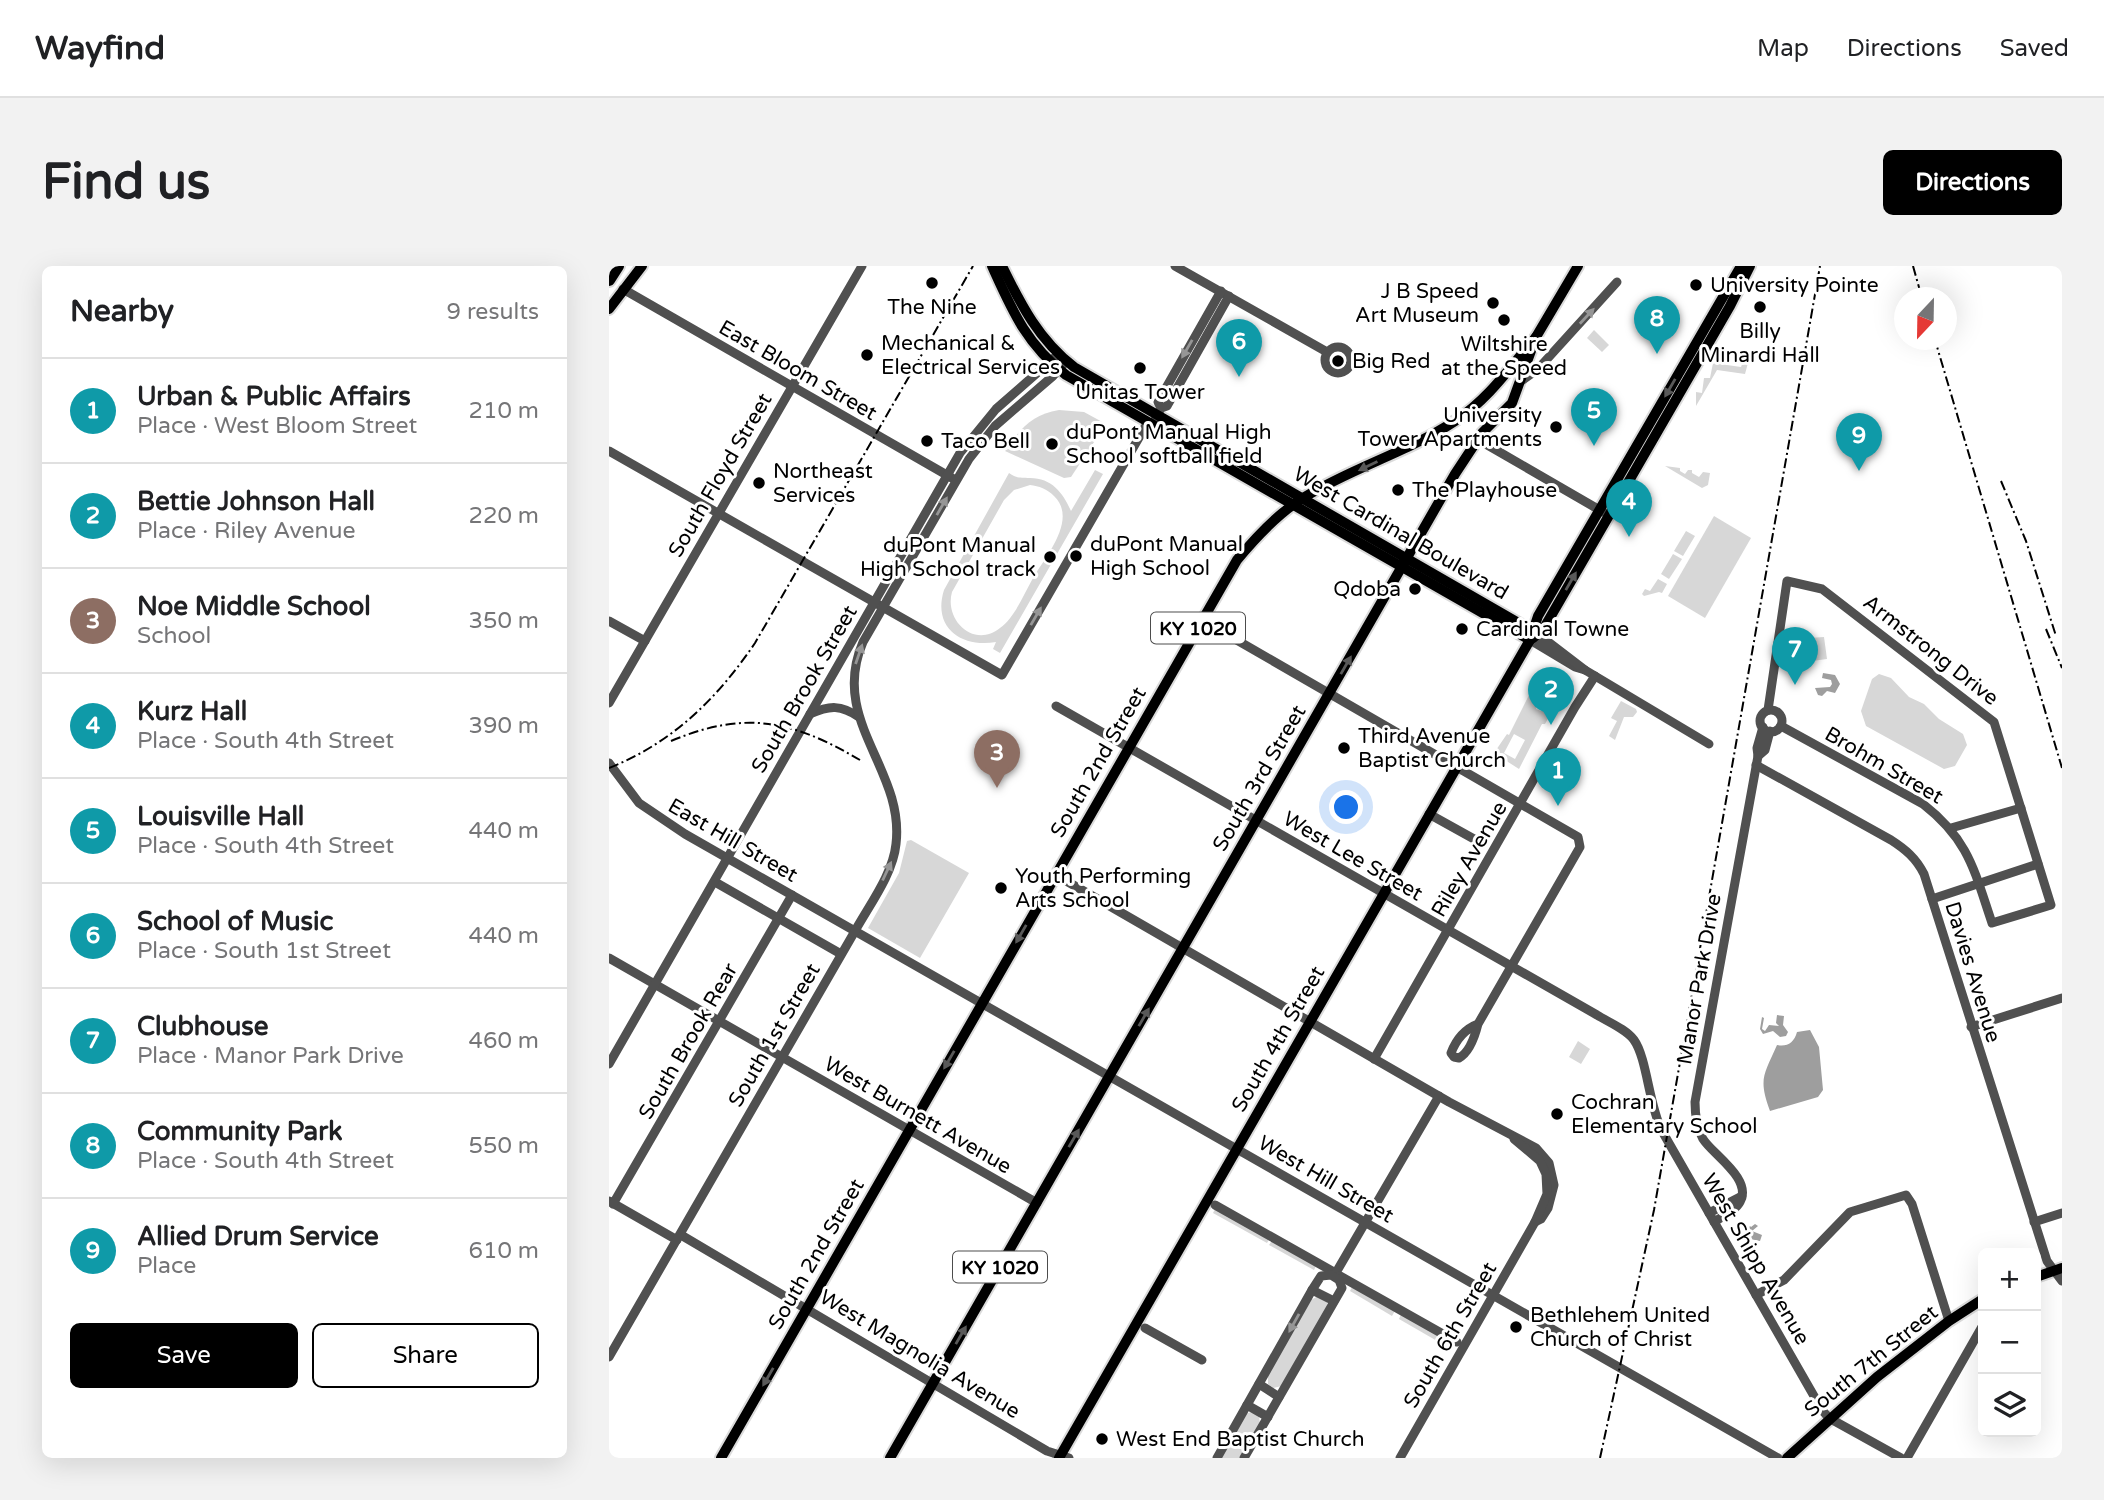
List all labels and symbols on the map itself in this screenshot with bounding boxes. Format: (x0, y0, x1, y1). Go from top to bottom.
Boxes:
place label: University Pointe (1710, 273, 1879, 298)
marker: The Nine (924, 275, 940, 291)
marker: University Pointe (1688, 277, 1704, 293)
place label: J B Speed Art Museum (1355, 279, 1479, 328)
north arrow (1894, 287, 1957, 350)
place label: The Nine (887, 295, 977, 320)
marker: J B Speed Art Museum (1485, 295, 1501, 311)
pin: 8 (1634, 296, 1680, 354)
marker: Billy Minardi Hall (1752, 299, 1768, 315)
one-way arrow (1578, 308, 1594, 325)
marker: Wiltshire at the Speed (1496, 312, 1512, 328)
street label: East Bloom Street (714, 315, 881, 426)
pin: 6 (1216, 319, 1262, 377)
place label: Billy Minardi Hall (1700, 319, 1820, 368)
place label: Mechanical & Electrical Services (881, 331, 1060, 380)
place label: Wiltshire at the Speed (1441, 332, 1567, 381)
one-way arrow (1181, 340, 1193, 359)
marker: Mechanical & Electrical Services (859, 347, 875, 363)
place label: Big Red (1352, 349, 1430, 374)
marker: Big Red (1330, 353, 1346, 369)
marker: Unitas Tower (1132, 360, 1148, 376)
one-way arrow (1663, 379, 1676, 398)
place label: Unitas Tower (1075, 380, 1205, 405)
pin: 5 (1571, 388, 1617, 446)
street label: South Floyd Street (663, 389, 778, 562)
place label: University Tower Apartments (1358, 403, 1542, 452)
pin: 9 (1836, 413, 1882, 471)
marker: University Tower Apartments (1548, 419, 1564, 435)
place label: duPont Manual High School softball field (1066, 420, 1271, 469)
place label: Taco Bell (941, 429, 1030, 454)
marker: Taco Bell (919, 433, 935, 449)
marker: duPont Manual High School softball field (1044, 436, 1060, 452)
place label: Northeast Services (773, 459, 873, 508)
one-way arrow (1358, 460, 1378, 472)
street label: West Cardinal Boulevard (1289, 462, 1513, 605)
marker: Northeast Services (751, 475, 767, 491)
place label: The Playhouse (1412, 478, 1557, 503)
pin: 4 (1606, 479, 1652, 537)
marker: The Playhouse (1390, 482, 1406, 498)
one-way arrow (936, 497, 948, 516)
place label: duPont Manual High School (1090, 532, 1243, 581)
place label: duPont Manual High School track (860, 533, 1036, 582)
marker: duPont Manual High School (1068, 548, 1084, 564)
marker: duPont Manual High School track (1042, 549, 1058, 565)
one-way arrow (1565, 571, 1577, 590)
place label: Qdoba (1333, 577, 1401, 602)
marker: Qdoba (1407, 581, 1423, 597)
street label: Armstrong Drive (1858, 590, 2003, 711)
street label: South Brook Street (746, 601, 863, 777)
one-way arrow (1030, 606, 1042, 626)
road number: KY 1020 (1151, 612, 1245, 644)
place label: Cardinal Towne (1476, 617, 1629, 642)
marker: Cardinal Towne (1454, 621, 1470, 637)
pin: 7 (1772, 627, 1818, 685)
one-way arrow (854, 643, 865, 664)
one-way arrow (1340, 655, 1352, 674)
pin: 2 (1528, 667, 1574, 725)
street label: South 2nd Street (1045, 683, 1152, 842)
street label: South 3rd Street (1208, 701, 1311, 856)
street label: Brohm Street (1820, 721, 1947, 809)
place label: Third Avenue Baptist Church (1358, 724, 1506, 773)
pin: 3 (974, 730, 1020, 788)
marker: Third Avenue Baptist Church (1336, 740, 1352, 756)
pin: 1 (1535, 748, 1581, 806)
your location (1329, 790, 1363, 824)
street label: East Hill Street (664, 793, 802, 888)
street label: Riley Avenue (1426, 797, 1513, 921)
street label: West Lee Street (1279, 806, 1427, 907)
one-way arrow (882, 861, 893, 881)
place label: Youth Performing Arts School (1015, 864, 1191, 913)
marker: Youth Performing Arts School (993, 880, 1009, 896)
street label: Manor Park Drive (1672, 892, 1727, 1067)
street label: Davies Avenue (1939, 899, 2006, 1046)
one-way arrow (1015, 925, 1028, 944)
street label: South Brook Rear (634, 959, 743, 1124)
street label: South 1st Street (723, 959, 826, 1111)
street label: South 4th Street (1227, 962, 1330, 1117)
one-way arrow (1138, 1007, 1150, 1026)
one-way arrow (943, 1051, 955, 1070)
street label: West Burnett Avenue (820, 1052, 1016, 1179)
place label: Cochran Elementary School (1571, 1090, 1758, 1139)
marker: Cochran Elementary School (1549, 1106, 1565, 1122)
one-way arrow (1068, 1128, 1080, 1147)
street label: West Hill Street (1253, 1130, 1398, 1228)
street label: West Shipp Avenue (1696, 1169, 1815, 1349)
street label: South 2nd Street (763, 1175, 870, 1334)
road number: KY 1020 (953, 1252, 1047, 1282)
street label: South 6th Street (1399, 1258, 1502, 1413)
street label: West Magnolia Avenue (815, 1285, 1025, 1424)
street label: South 7th Street (1800, 1300, 1943, 1423)
place label: Bethlehem United Church of Christ (1530, 1303, 1710, 1352)
one-way arrow (1288, 1313, 1300, 1333)
marker: Bethlehem United Church of Christ (1508, 1319, 1524, 1335)
one-way arrow (955, 1326, 967, 1345)
one-way arrow (762, 1367, 774, 1386)
place label: West End Baptist Church (1116, 1427, 1364, 1452)
marker: West End Baptist Church (1094, 1431, 1110, 1447)

